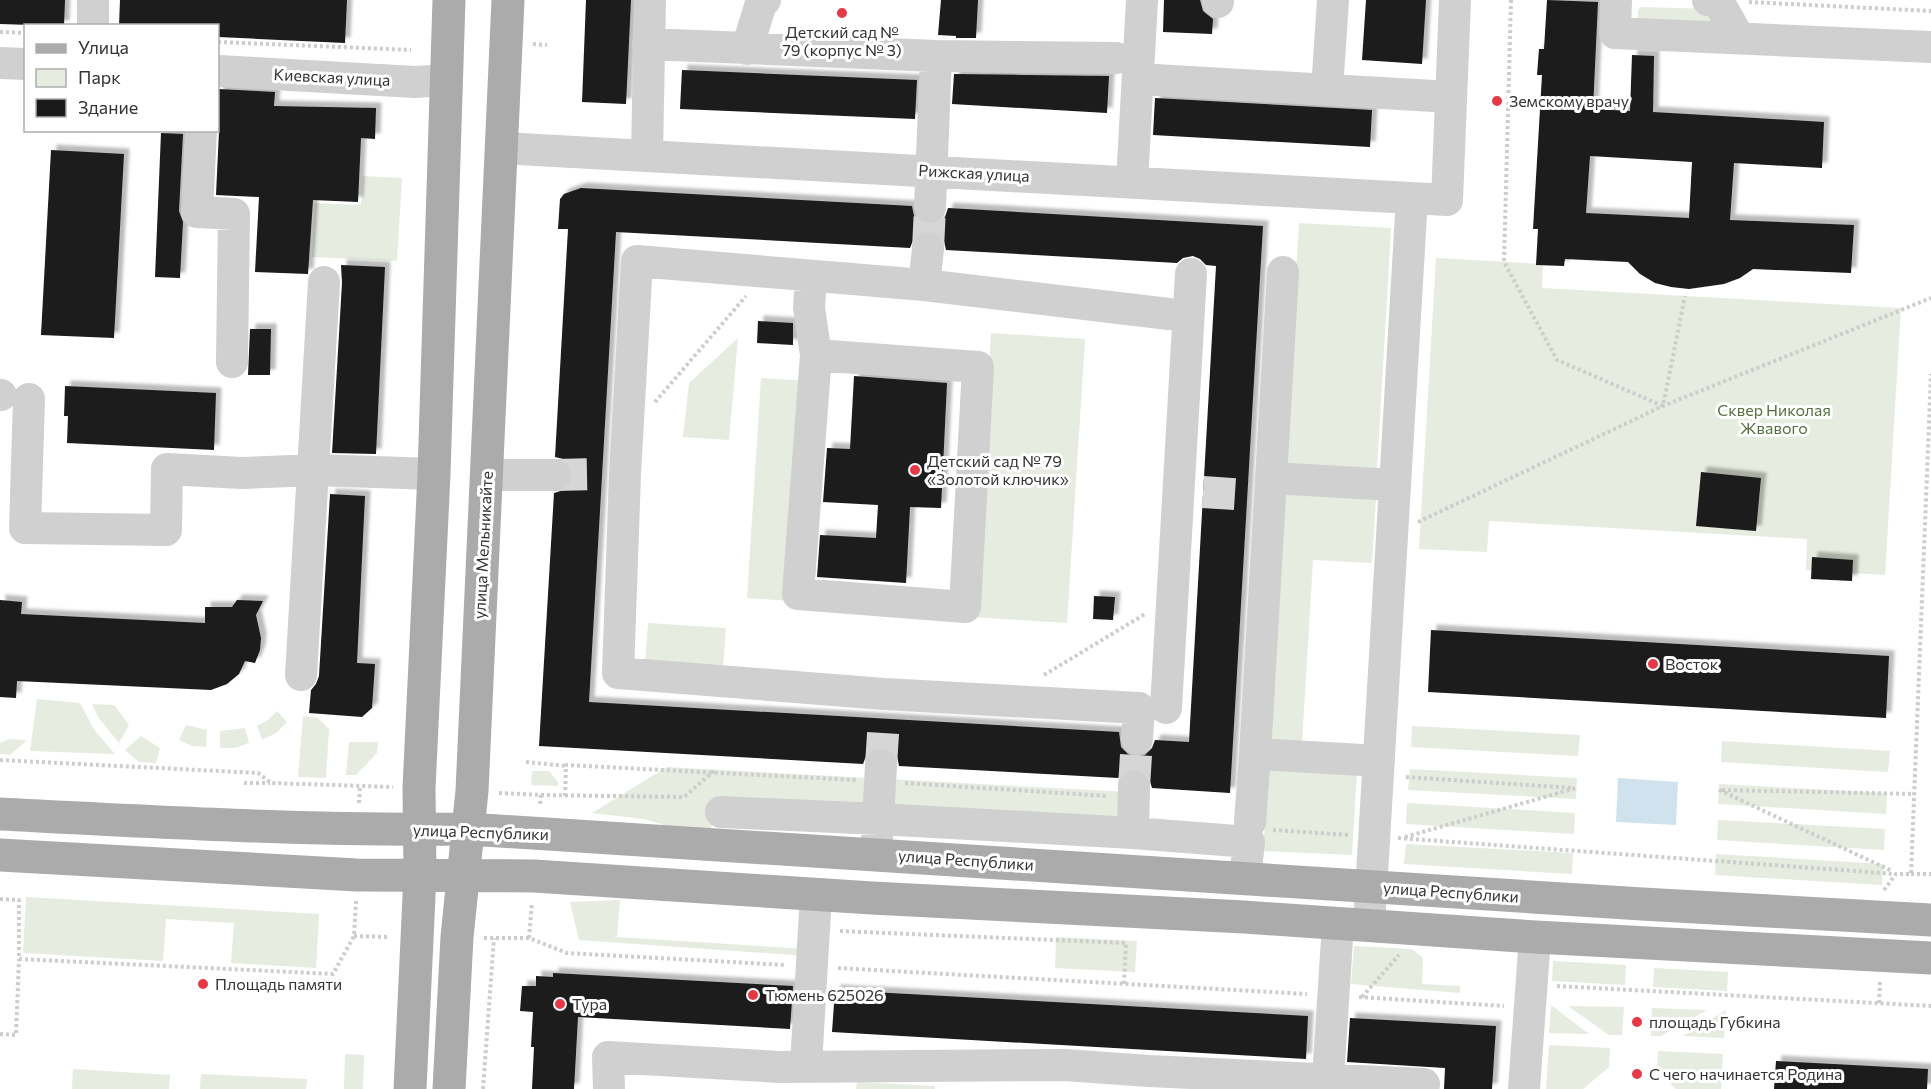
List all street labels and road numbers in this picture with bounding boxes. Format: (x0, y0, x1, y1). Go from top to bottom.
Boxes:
street label: Киевская улица (273, 64, 391, 89)
street label: Рижская улица (918, 160, 1030, 185)
street label: улица Мельникайте (469, 470, 496, 619)
street label: улица Республики (413, 820, 549, 843)
street label: улица Республики (897, 845, 1035, 874)
street label: улица Республики (1382, 877, 1520, 906)

